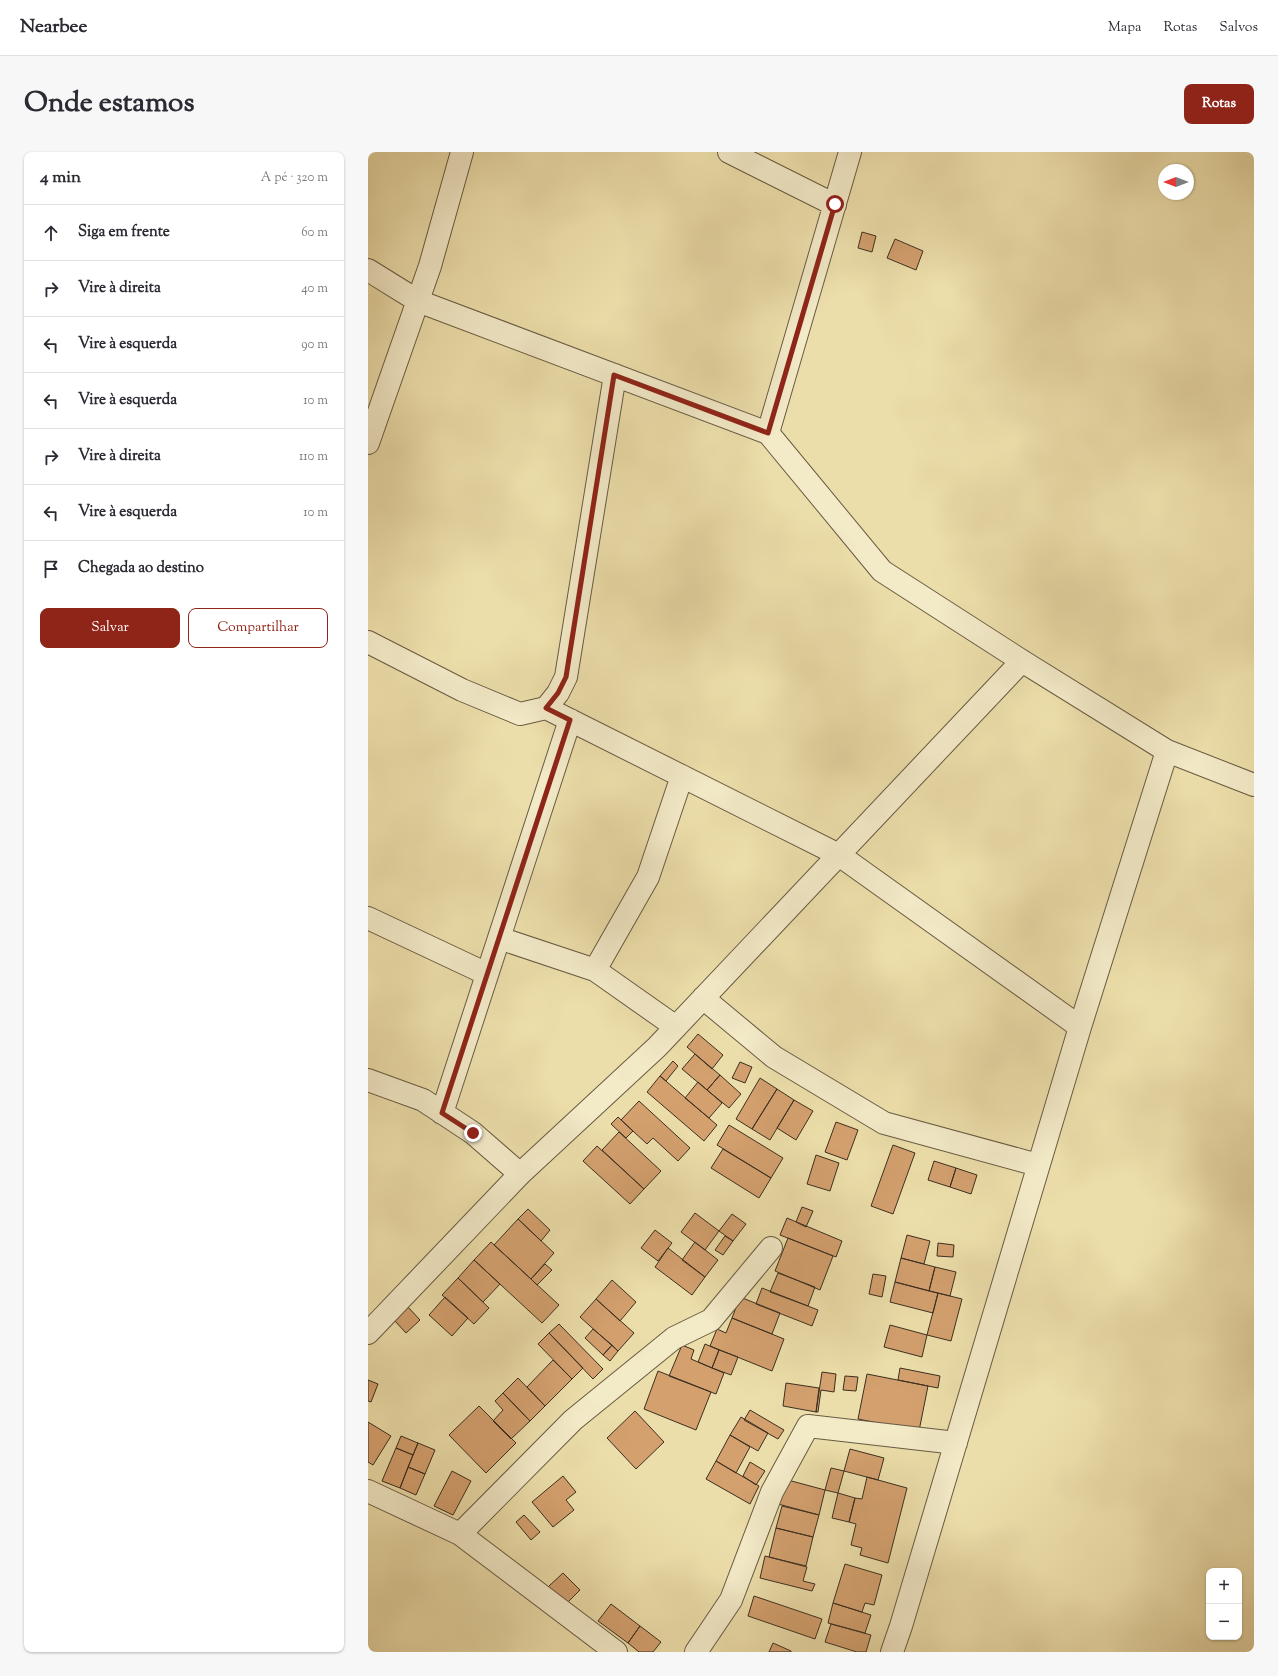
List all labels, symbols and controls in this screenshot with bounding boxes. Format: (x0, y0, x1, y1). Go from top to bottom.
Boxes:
text: Nearbee (20, 14, 87, 41)
text: Mapa (1108, 18, 1141, 38)
text: Rotas (1163, 18, 1197, 38)
text: Salvos (1219, 18, 1258, 38)
text: Onde estamos (24, 84, 194, 124)
button: Rotas (1184, 84, 1254, 124)
north arrow (1158, 164, 1194, 200)
text: 4 min (40, 166, 81, 190)
text: A pé · 320 m (261, 169, 328, 187)
route start (826, 195, 844, 213)
icon: ahead (40, 222, 62, 244)
text: Siga em frente (78, 222, 170, 243)
text: 60 m (301, 224, 328, 242)
icon: right (40, 278, 62, 300)
text: Vire à direita (78, 278, 161, 299)
text: 40 m (301, 280, 328, 298)
icon: left (40, 334, 62, 356)
text: Vire à esquerda (78, 334, 177, 355)
text: 90 m (301, 336, 328, 354)
icon: left (40, 390, 62, 412)
text: Vire à esquerda (78, 390, 177, 411)
text: 10 m (303, 392, 328, 410)
icon: right (40, 446, 62, 468)
text: Vire à direita (78, 446, 161, 467)
text: 110 m (299, 448, 328, 466)
icon: left (40, 502, 62, 524)
text: Vire à esquerda (78, 502, 177, 523)
text: 10 m (303, 504, 328, 522)
icon: arrive (40, 558, 62, 580)
text: Chegada ao destino (78, 558, 204, 579)
button: Salvar (40, 608, 180, 648)
button: Compartilhar (188, 608, 328, 648)
route end (464, 1124, 482, 1142)
map controls (1206, 1568, 1242, 1640)
button: + (1206, 1568, 1242, 1604)
button: − (1206, 1604, 1242, 1640)

